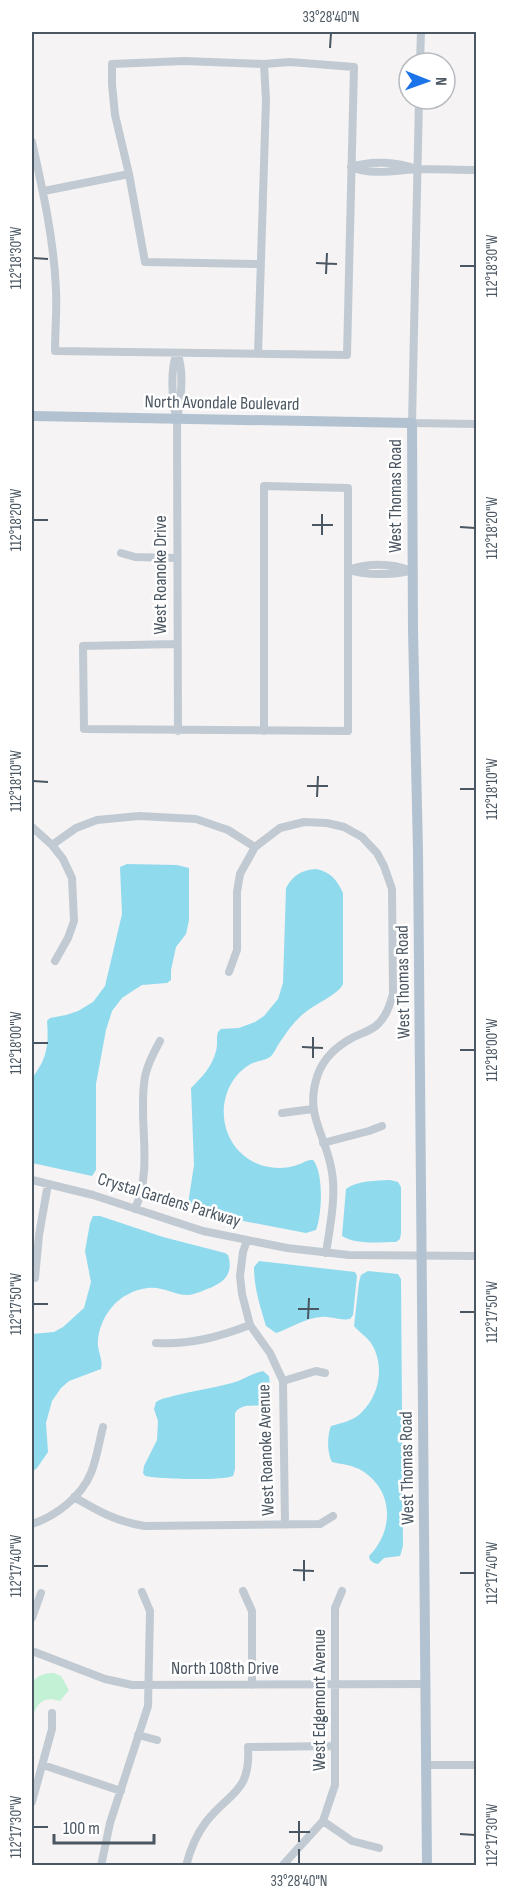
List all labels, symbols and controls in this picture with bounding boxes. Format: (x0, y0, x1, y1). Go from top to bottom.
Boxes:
text: 33°28'40"N (302, 8, 360, 27)
north arrow (397, 51, 457, 111)
text: N (431, 77, 450, 86)
text: 112°18'30"W (7, 227, 26, 289)
text: 112°18'30"W (483, 235, 502, 297)
street label: North Avondale Boulevard (144, 391, 300, 415)
street label: West Thomas Road (385, 439, 406, 553)
text: 112°18'20"W (7, 489, 26, 551)
text: 112°18'20"W (483, 497, 502, 559)
street label: West Roanoke Drive (150, 515, 171, 635)
text: 112°18'10"W (7, 750, 26, 812)
text: 112°18'10"W (483, 758, 502, 820)
street label: West Thomas Road (392, 925, 414, 1039)
text: 112°18'00"W (7, 1011, 26, 1074)
text: 112°18'00"W (483, 1018, 502, 1081)
street label: Crystal Gardens Parkway (95, 1168, 243, 1232)
text: 112°17'50"W (7, 1273, 26, 1335)
text: 112°17'50"W (483, 1281, 502, 1343)
street label: West Roanoke Avenue (253, 1384, 279, 1516)
street label: West Thomas Road (396, 1411, 418, 1525)
text: 112°17'40"W (7, 1535, 26, 1597)
text: 112°17'40"W (483, 1542, 502, 1604)
street label: West Edgemont Avenue (309, 1629, 330, 1771)
street label: North 108th Drive (171, 1658, 279, 1679)
text: 112°17'30"W (7, 1796, 26, 1858)
text: 112°17'30"W (483, 1804, 502, 1866)
scale bar (54, 1807, 154, 1845)
text: 100 m (63, 1818, 100, 1839)
text: 33°28'40"N (270, 1872, 328, 1891)

